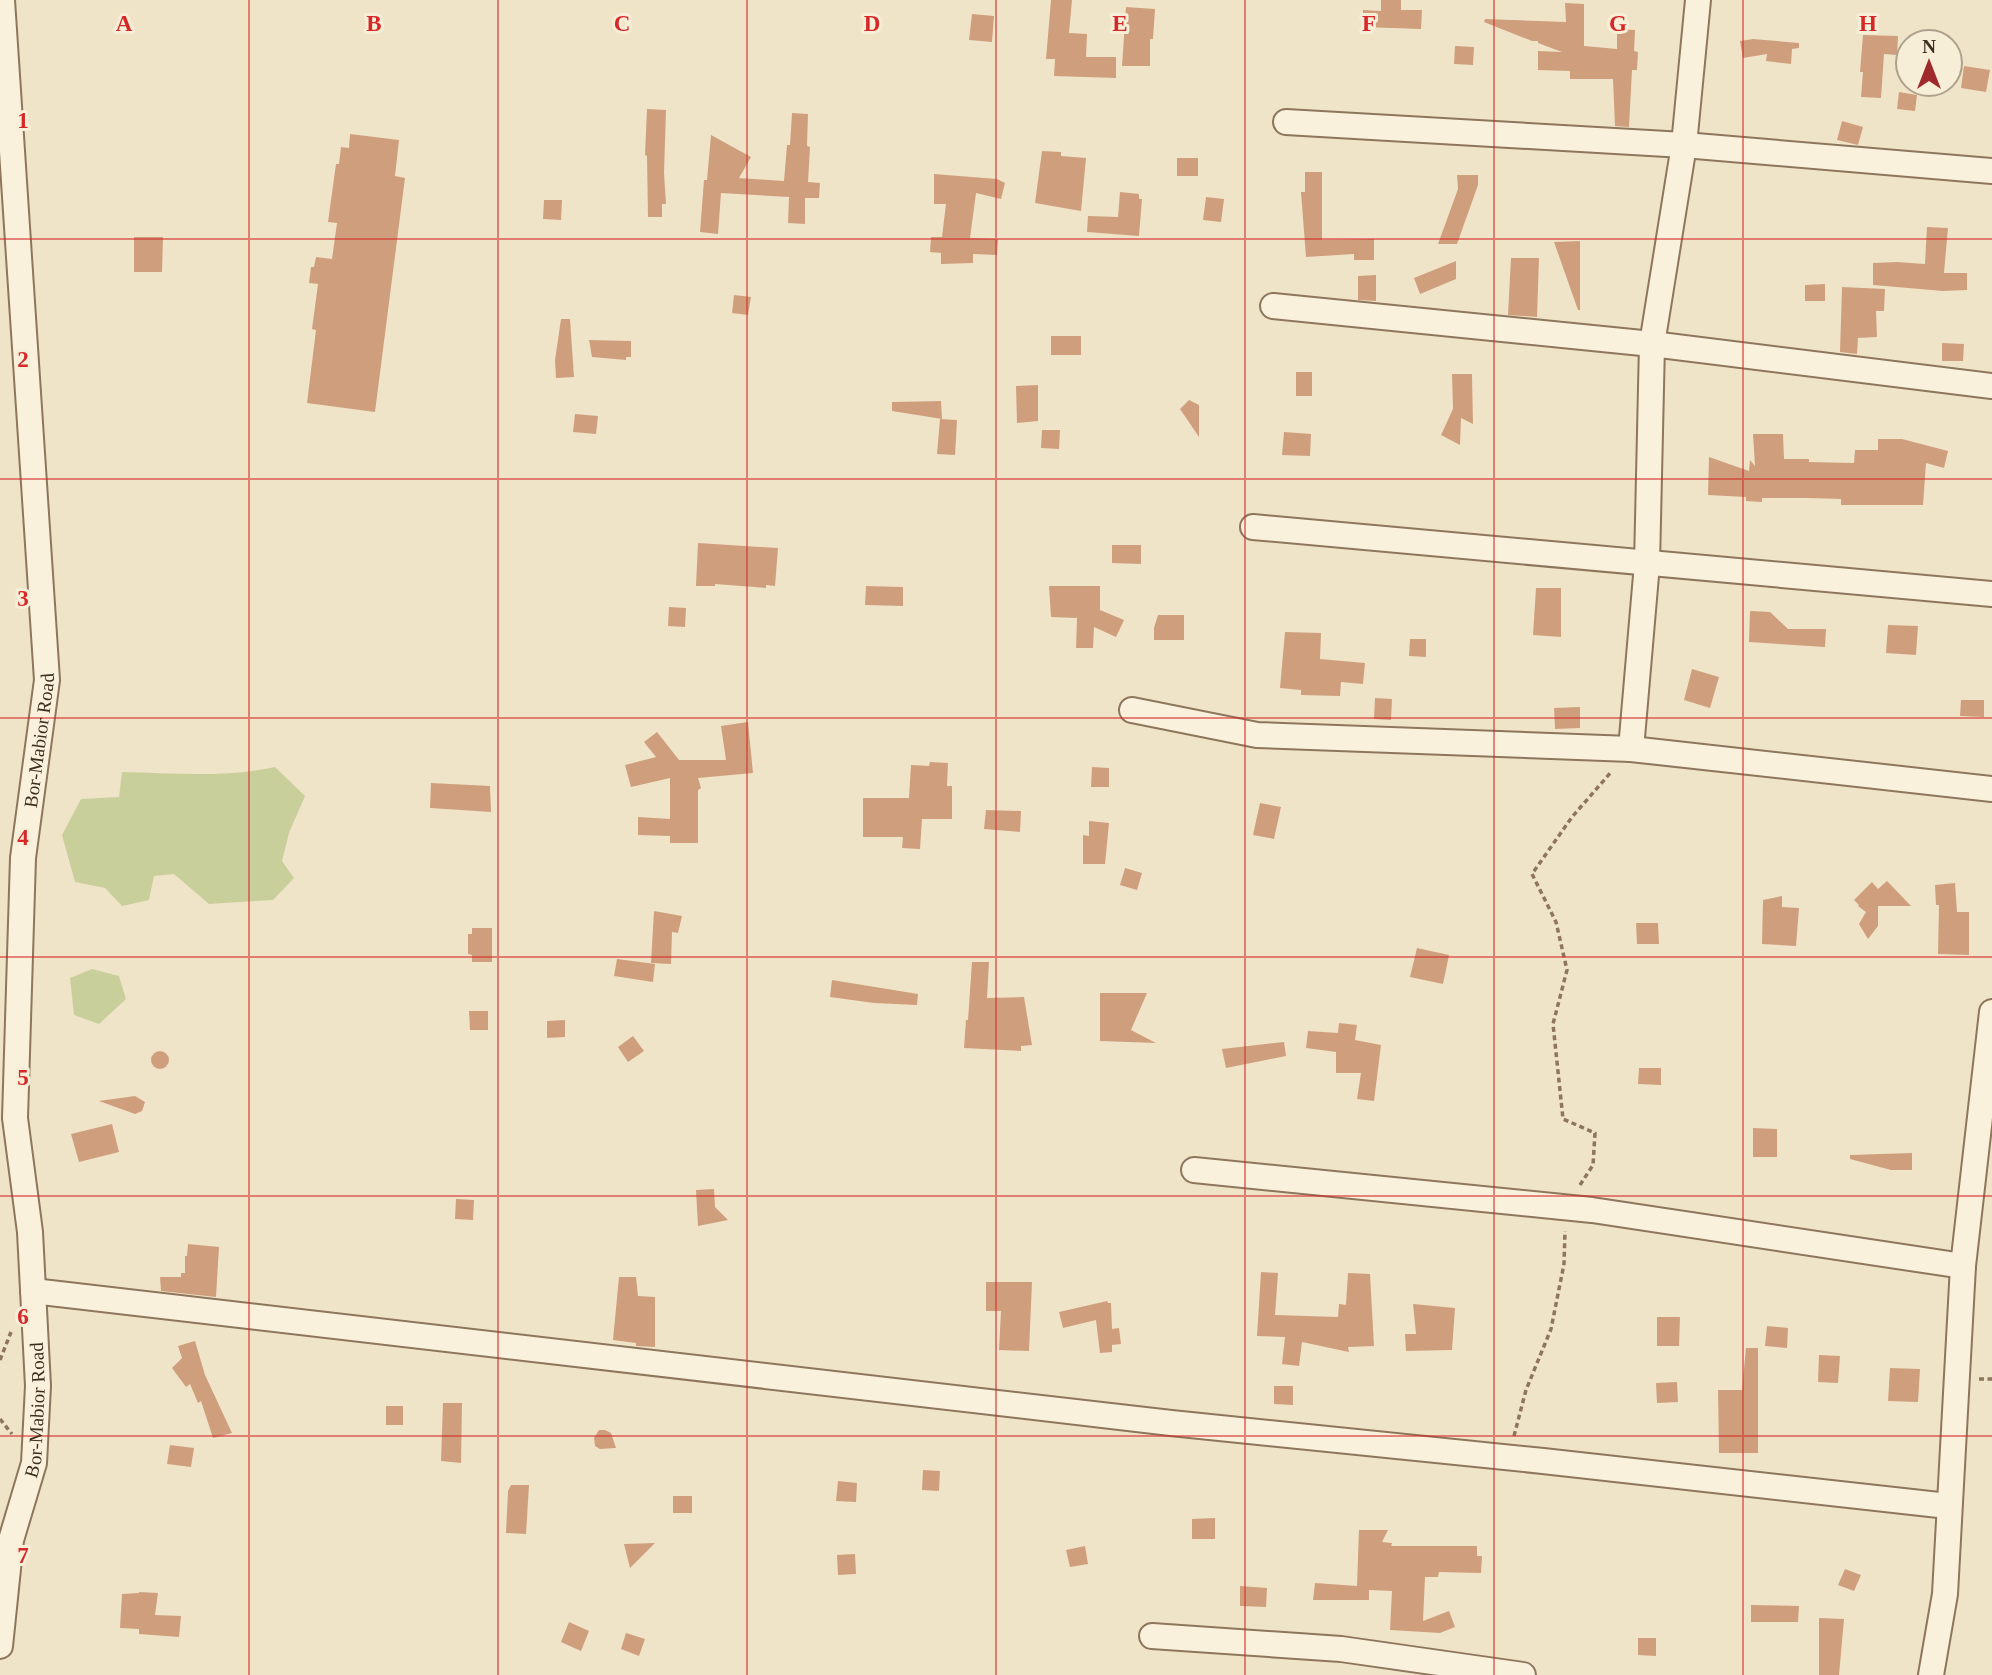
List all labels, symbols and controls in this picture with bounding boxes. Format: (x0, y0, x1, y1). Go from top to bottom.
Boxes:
text: A (116, 11, 133, 36)
text: B (366, 11, 382, 36)
text: C (614, 11, 630, 36)
text: D (864, 11, 880, 36)
text: E (1112, 11, 1128, 36)
text: F (1362, 11, 1376, 36)
text: G (1609, 11, 1627, 36)
text: H (1859, 11, 1877, 36)
north arrow (1894, 28, 1964, 98)
text: N (1922, 36, 1936, 57)
text: 1 (17, 108, 29, 133)
text: 2 (17, 347, 29, 372)
text: 3 (17, 586, 29, 611)
street label: Bor-Mabior Road (20, 672, 58, 809)
text: 4 (17, 825, 29, 850)
text: 5 (17, 1065, 29, 1090)
text: 6 (17, 1304, 29, 1329)
street label: Bor-Mabior Road (20, 1341, 49, 1480)
text: 7 (17, 1543, 29, 1568)

